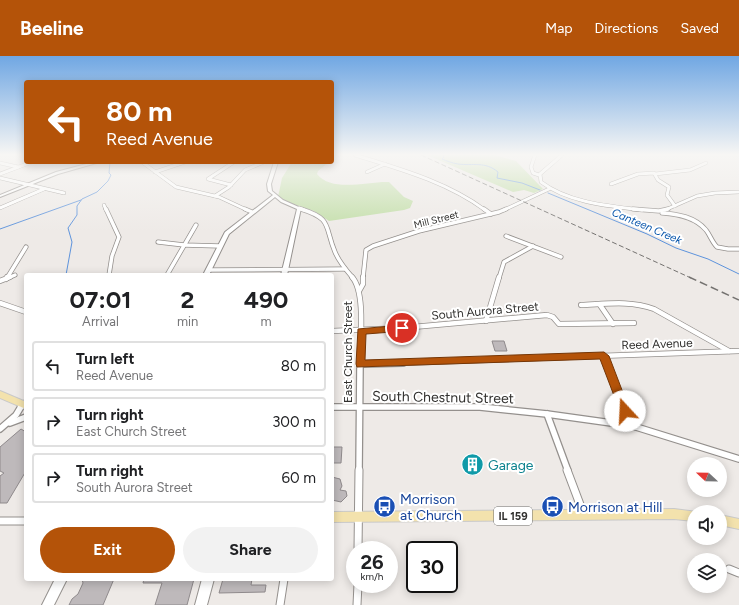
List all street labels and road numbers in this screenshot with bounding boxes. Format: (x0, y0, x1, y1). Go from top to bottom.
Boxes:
street label: Mill Street (412, 208, 460, 231)
street label: South Aurora Street (431, 299, 540, 323)
street label: East Church Street (341, 300, 355, 403)
street label: Reed Avenue (621, 336, 693, 352)
street label: South Chestnut Street (372, 388, 514, 407)
road number: IL 159 (494, 507, 532, 525)

